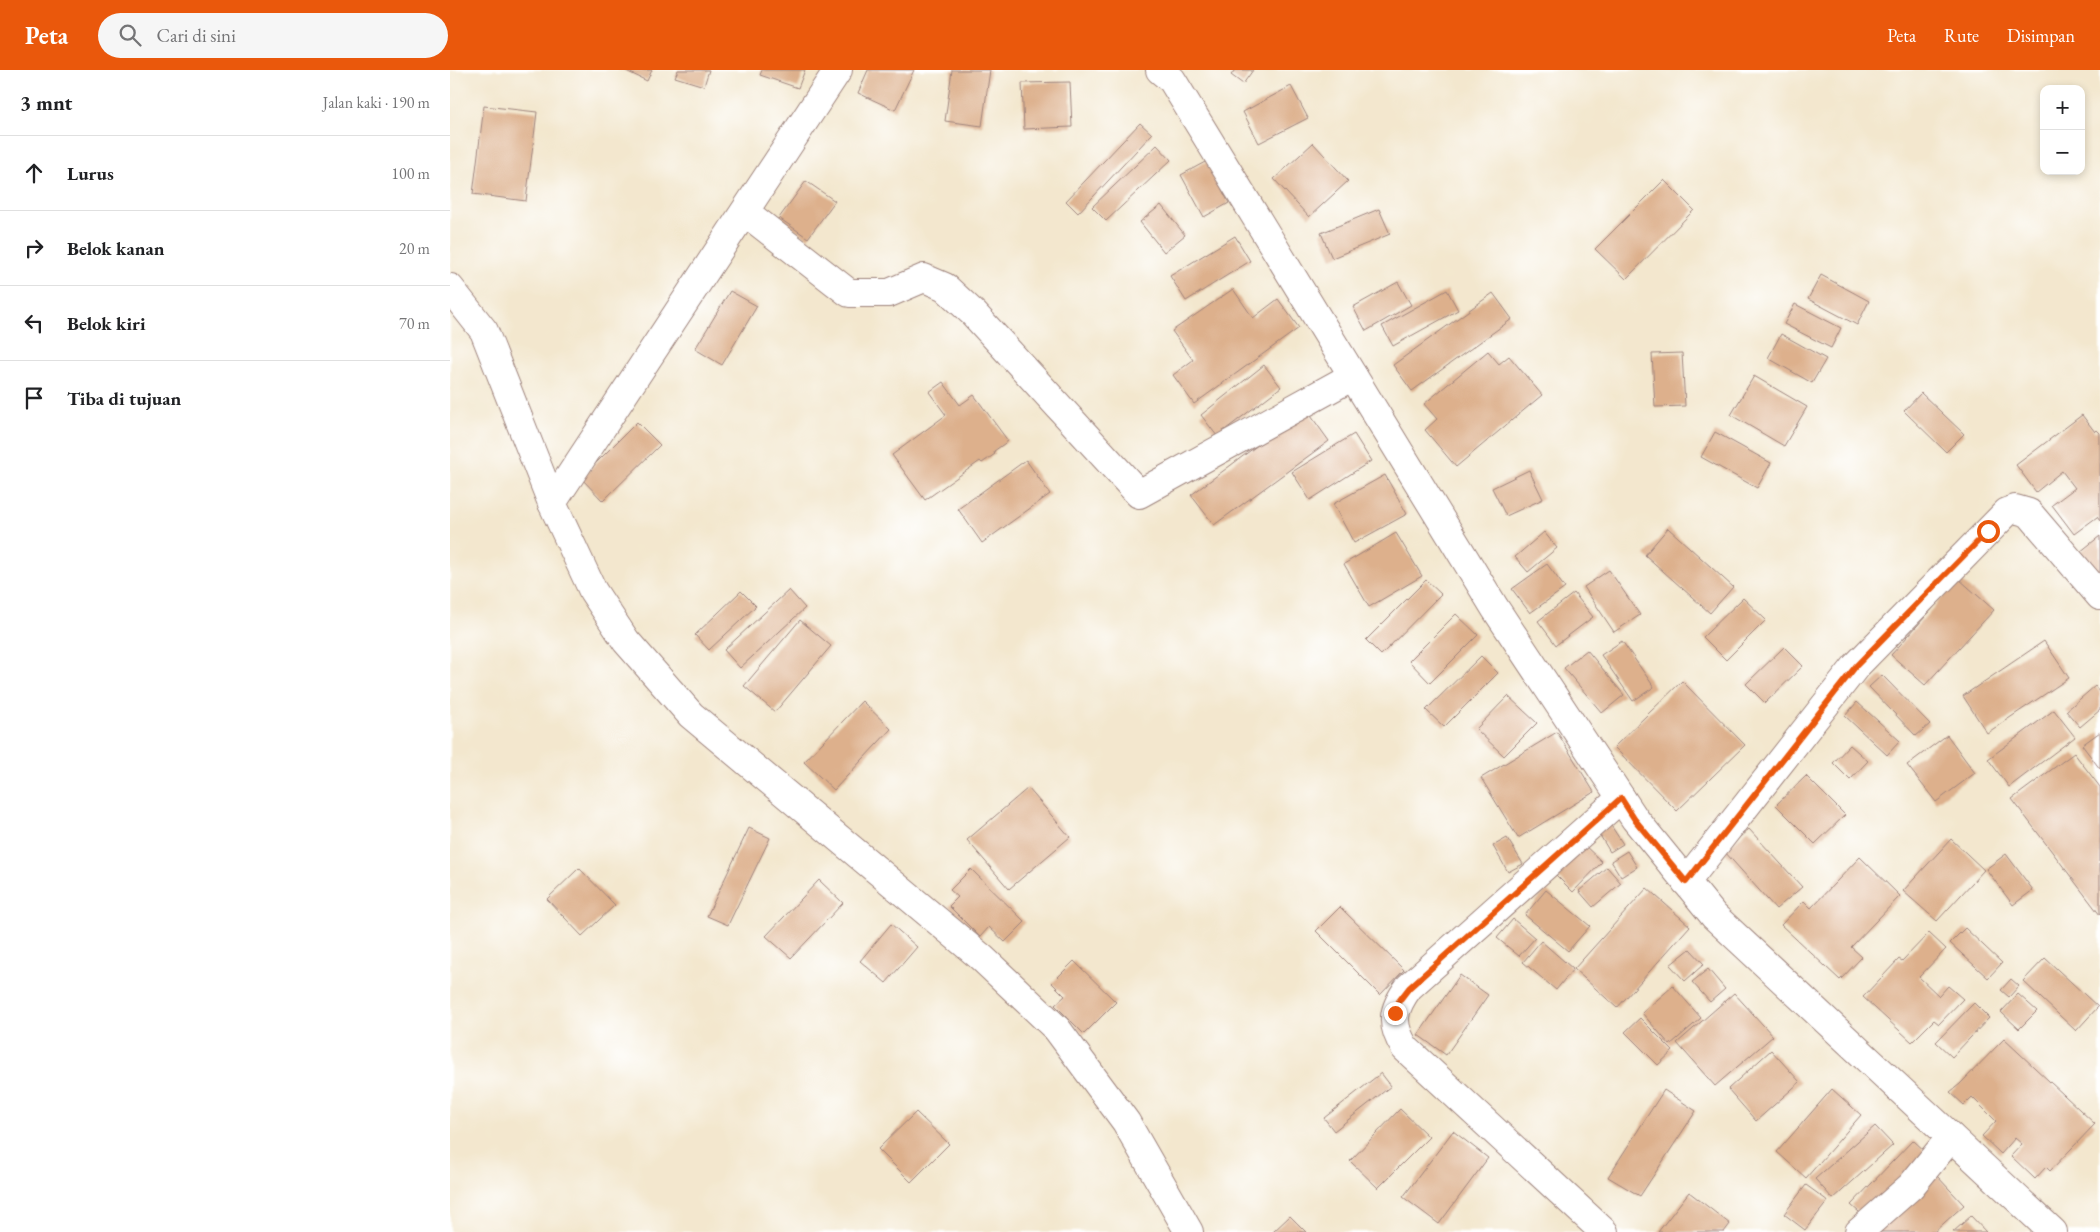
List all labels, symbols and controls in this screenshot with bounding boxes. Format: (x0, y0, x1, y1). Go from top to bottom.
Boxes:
search box (98, 13, 448, 58)
text: Peta (25, 20, 68, 51)
icon: search (116, 21, 144, 49)
text: Cari di sini (156, 23, 236, 48)
text: Peta (1887, 24, 1916, 47)
text: Rute (1944, 24, 1979, 47)
text: Disimpan (2007, 24, 2075, 47)
map controls (2040, 85, 2085, 175)
button: + (2040, 85, 2085, 130)
text: 3 mnt (20, 89, 72, 116)
text: Jalan kaki · 190 m (323, 92, 430, 113)
button: − (2040, 130, 2085, 175)
icon: ahead (20, 159, 48, 187)
text: Lurus (67, 161, 114, 186)
text: 100 m (391, 163, 430, 184)
icon: right (20, 234, 48, 262)
text: Belok kanan (67, 236, 165, 261)
text: 20 m (399, 238, 430, 259)
icon: left (20, 309, 48, 337)
text: Belok kiri (67, 311, 146, 336)
text: 70 m (399, 313, 430, 334)
icon: arrive (20, 384, 48, 412)
text: Tiba di tujuan (67, 386, 181, 411)
route start (1977, 520, 2000, 543)
route end (1384, 1002, 1407, 1025)

